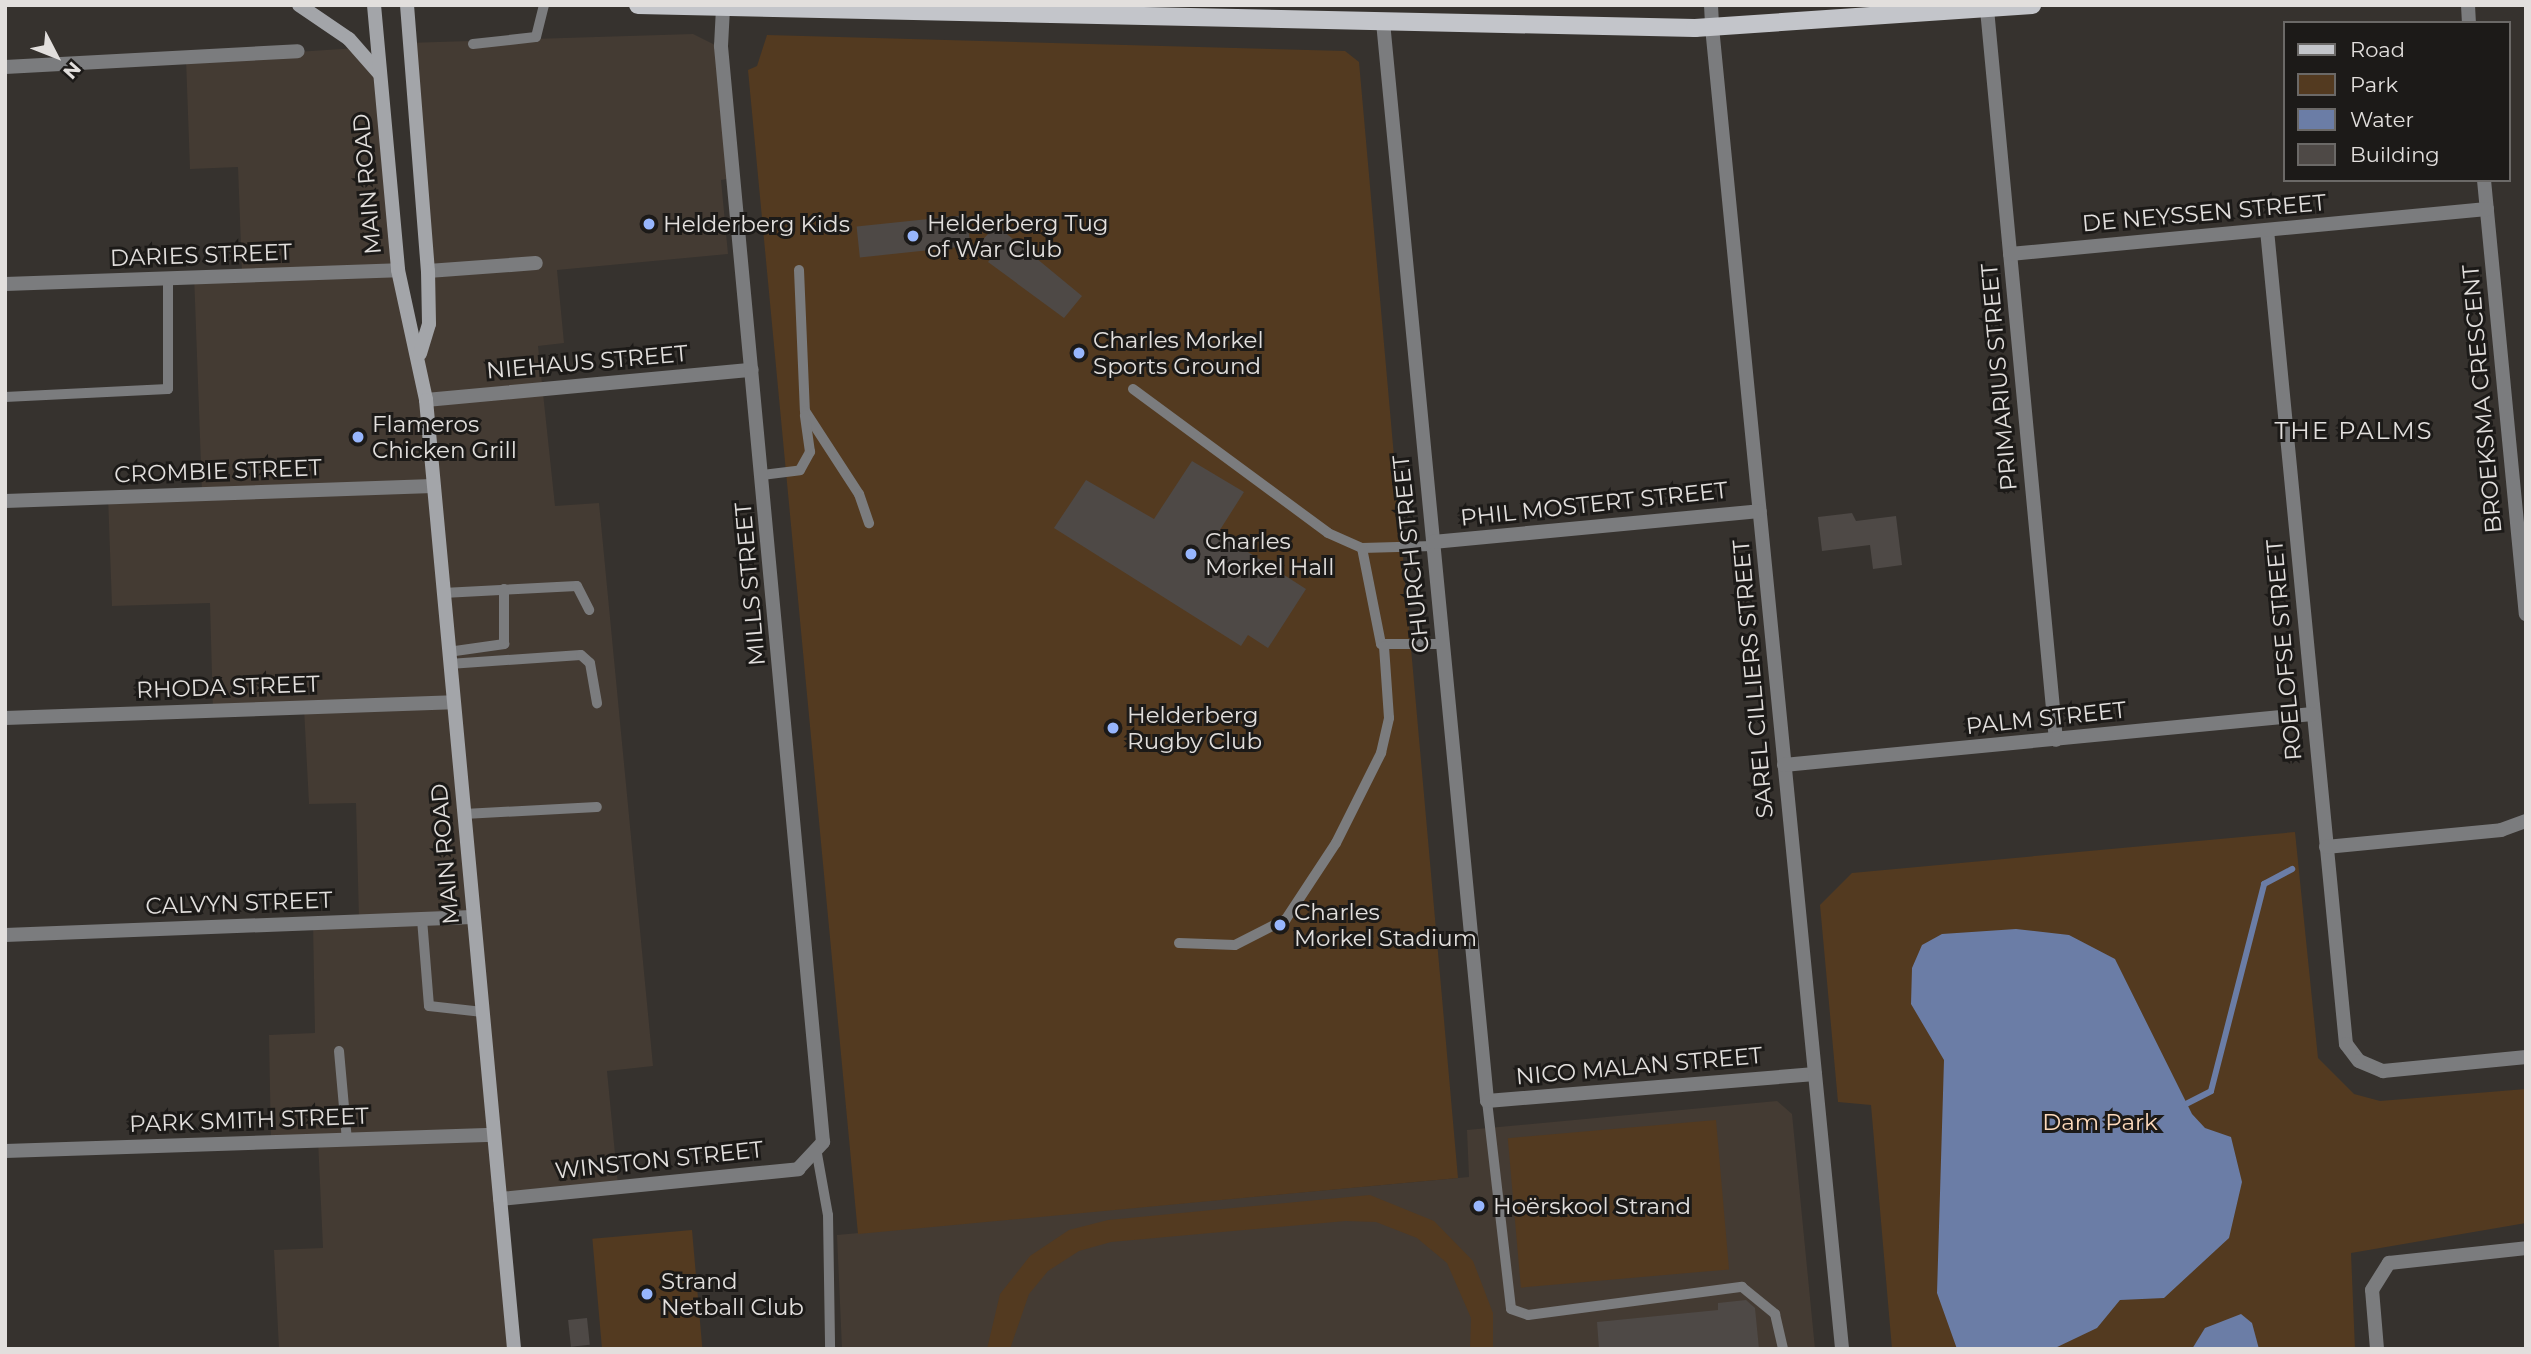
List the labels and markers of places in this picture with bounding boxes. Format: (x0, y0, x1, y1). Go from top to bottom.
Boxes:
place label: Helderberg Tug of War Club (927, 209, 1109, 263)
place label: Helderberg Kids (663, 210, 850, 238)
marker: Helderberg Kids (641, 216, 657, 232)
marker: Helderberg Tug of War Club (905, 228, 921, 244)
place label: Charles Morkel Sports Ground (1093, 326, 1264, 380)
marker: Charles Morkel Sports Ground (1071, 345, 1087, 361)
place label: Flameros Chicken Grill (372, 410, 517, 464)
marker: Flameros Chicken Grill (350, 429, 366, 445)
place label: Charles Morkel Hall (1205, 527, 1334, 581)
marker: Charles Morkel Hall (1183, 546, 1199, 562)
place label: Helderberg Rugby Club (1127, 701, 1262, 755)
marker: Helderberg Rugby Club (1105, 720, 1121, 736)
place label: Charles Morkel Stadium (1294, 898, 1477, 952)
marker: Charles Morkel Stadium (1272, 917, 1288, 933)
place label: Hoërskool Strand (1493, 1192, 1691, 1220)
marker: Hoërskool Strand (1471, 1198, 1487, 1214)
place label: Strand Netball Club (661, 1267, 804, 1321)
marker: Strand Netball Club (639, 1286, 655, 1302)

